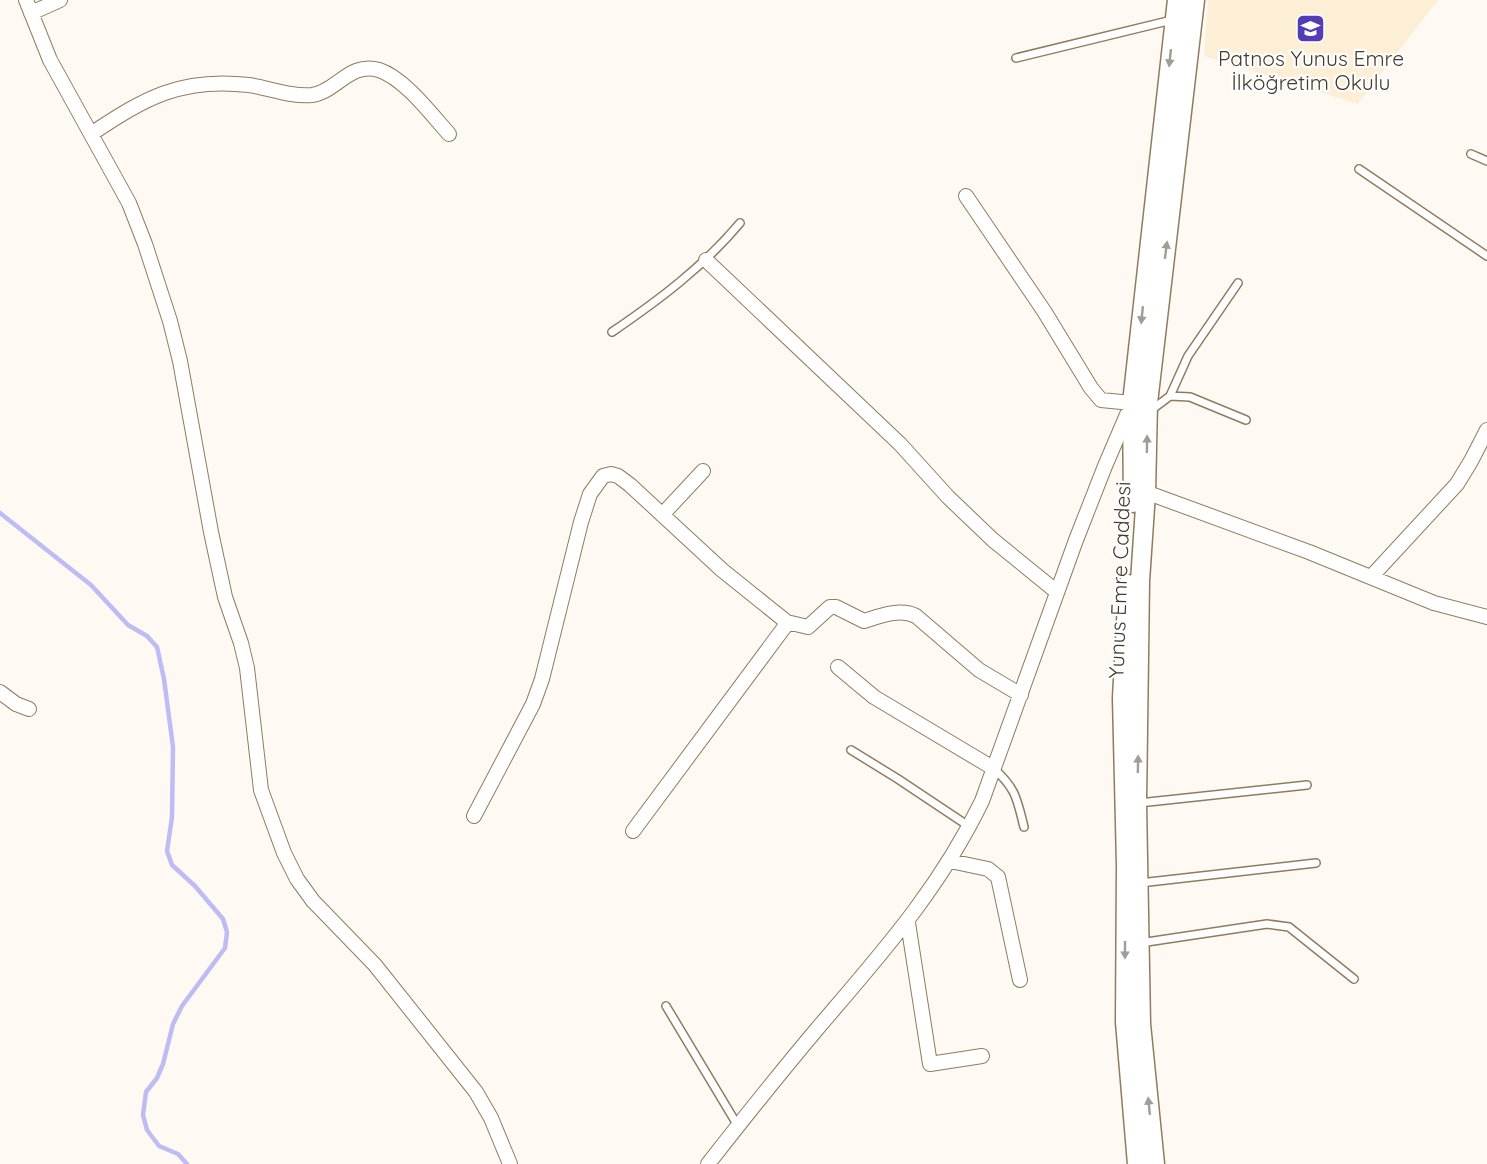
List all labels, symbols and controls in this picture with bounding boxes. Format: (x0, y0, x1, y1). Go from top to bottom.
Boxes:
school or university icon: Patnos Yunus Emre İlköğretim Okulu (1295, 12, 1327, 44)
place label: Patnos Yunus Emre İlköğretim Okulu (1218, 45, 1404, 95)
one-way arrow (1166, 49, 1175, 68)
one-way arrow (1161, 240, 1170, 259)
one-way arrow (1137, 305, 1147, 324)
one-way arrow (1142, 434, 1152, 453)
street label: Yunus Emre Caddesi (1103, 481, 1135, 679)
one-way arrow (1133, 755, 1143, 774)
one-way arrow (1120, 940, 1130, 959)
one-way arrow (1144, 1096, 1154, 1115)

